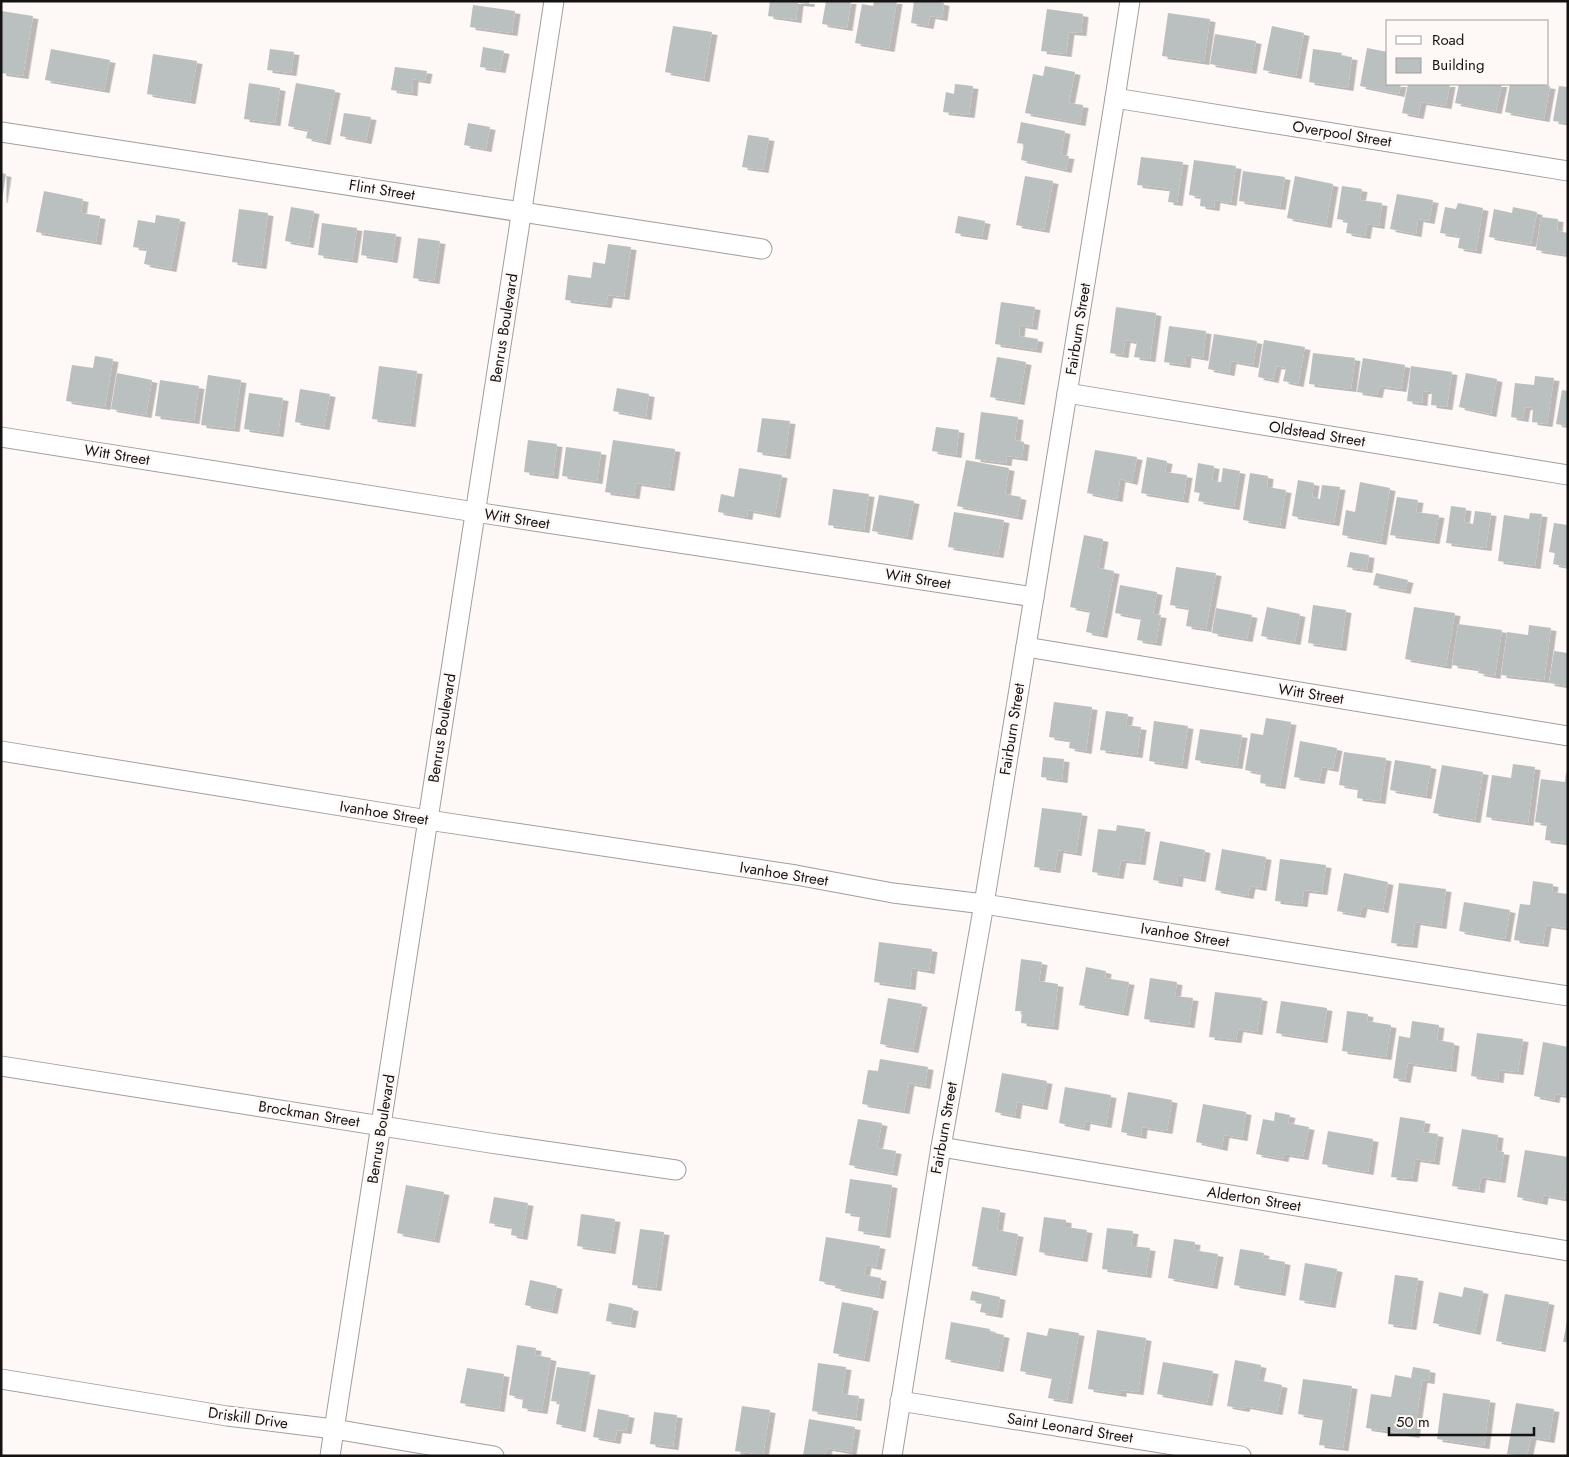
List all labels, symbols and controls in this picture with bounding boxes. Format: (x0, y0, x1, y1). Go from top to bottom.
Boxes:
legend (1386, 20, 1549, 85)
text: Road (1432, 29, 1464, 51)
text: Building (1432, 54, 1484, 76)
street label: Overpool Street (1291, 115, 1393, 153)
street label: Flint Street (347, 174, 417, 206)
street label: Benrus Boulevard (484, 272, 524, 384)
street label: Fairburn Street (1060, 281, 1096, 377)
street label: Oldstead Street (1267, 416, 1367, 453)
street label: Witt Street (83, 439, 152, 471)
street label: Witt Street (483, 503, 552, 535)
street label: Witt Street (884, 563, 953, 595)
street label: Benrus Boulevard (422, 672, 462, 784)
street label: Witt Street (1277, 678, 1346, 710)
street label: Fairburn Street (994, 681, 1030, 777)
street label: Ivanhoe Street (338, 795, 430, 831)
street label: Ivanhoe Street (738, 856, 830, 892)
street label: Ivanhoe Street (1139, 917, 1231, 953)
street label: Benrus Boulevard (361, 1073, 401, 1185)
street label: Fairburn Street (925, 1080, 963, 1176)
street label: Brockman Street (257, 1095, 362, 1133)
street label: Alderton Street (1205, 1181, 1303, 1217)
street label: Driskill Drive (207, 1402, 290, 1435)
scale bar (1389, 1404, 1534, 1436)
street label: Saint Leonard Street (1006, 1407, 1135, 1449)
text: 50 m (1396, 1411, 1430, 1433)

